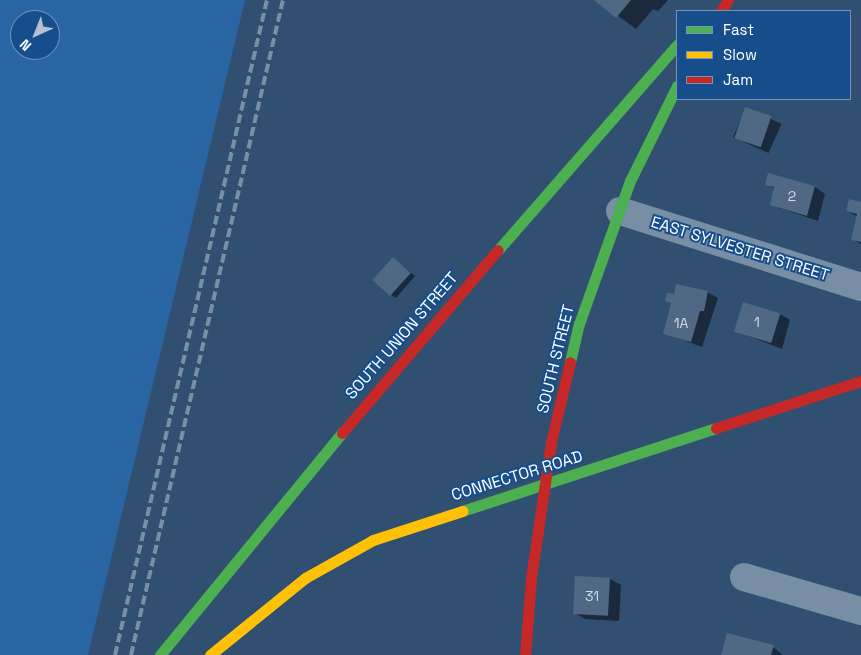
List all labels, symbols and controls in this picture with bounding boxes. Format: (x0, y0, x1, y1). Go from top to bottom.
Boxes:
north arrow (10, 10, 60, 60)
legend (676, 10, 851, 100)
text: Fast (723, 20, 754, 39)
text: N (16, 35, 35, 55)
text: Slow (723, 45, 757, 64)
text: Jam (723, 70, 753, 89)
house number: 2 (788, 188, 796, 204)
street label: EAST SYLVESTER STREET (648, 213, 832, 285)
street label: SOUTH UNION STREET (342, 269, 462, 403)
street label: SOUTH STREET (533, 303, 579, 415)
house number: 1 (754, 314, 760, 330)
house number: 1A (674, 315, 688, 331)
street label: CONNECTOR ROAD (449, 447, 585, 505)
house number: 31 (585, 588, 599, 604)

